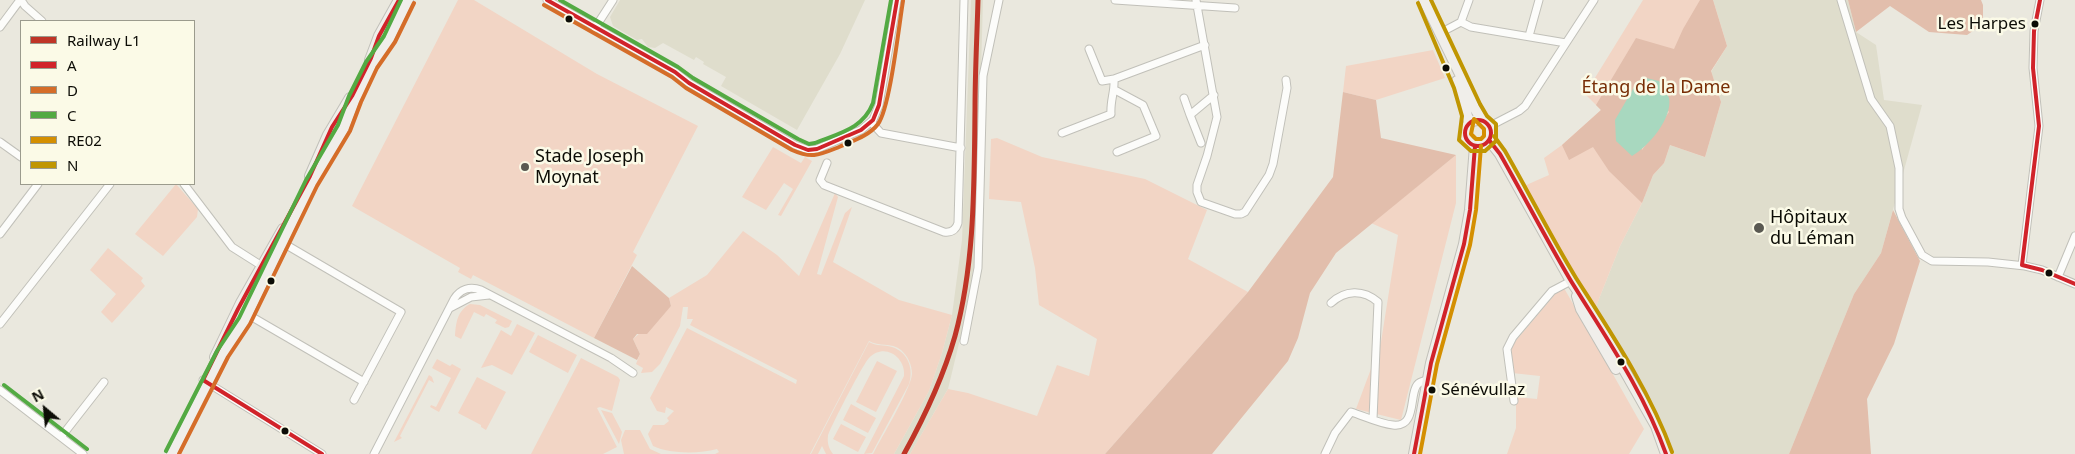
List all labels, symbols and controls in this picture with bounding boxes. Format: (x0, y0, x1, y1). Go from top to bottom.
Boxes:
unlabelled marker (564, 14, 574, 24)
place label: Les Harpes (1938, 14, 2026, 34)
marker: Les Harpes (2030, 19, 2040, 29)
legend (20, 20, 195, 185)
text: Railway L1 (67, 30, 141, 50)
text: A (67, 55, 77, 75)
unlabelled marker (1441, 63, 1451, 73)
park label: Étang de la Dame (1581, 77, 1731, 99)
text: D (67, 80, 78, 100)
text: C (67, 105, 76, 125)
text: RE02 (67, 130, 102, 150)
unlabelled marker (843, 138, 853, 148)
place label: Stade Joseph Moynat (535, 146, 644, 188)
text: N (67, 155, 78, 175)
marker: Stade Joseph Moynat (519, 161, 531, 173)
place label: Hôpitaux du Léman (1770, 207, 1855, 250)
marker: Hôpitaux du Léman (1752, 221, 1766, 235)
unlabelled marker (2044, 268, 2054, 278)
unlabelled marker (266, 276, 276, 286)
unlabelled marker (1616, 357, 1626, 367)
place label: Sénévullaz (1441, 380, 1525, 400)
north arrow (20, 384, 70, 434)
text: N (28, 384, 47, 406)
marker: Sénévullaz (1427, 385, 1437, 395)
unlabelled marker (280, 426, 290, 436)

